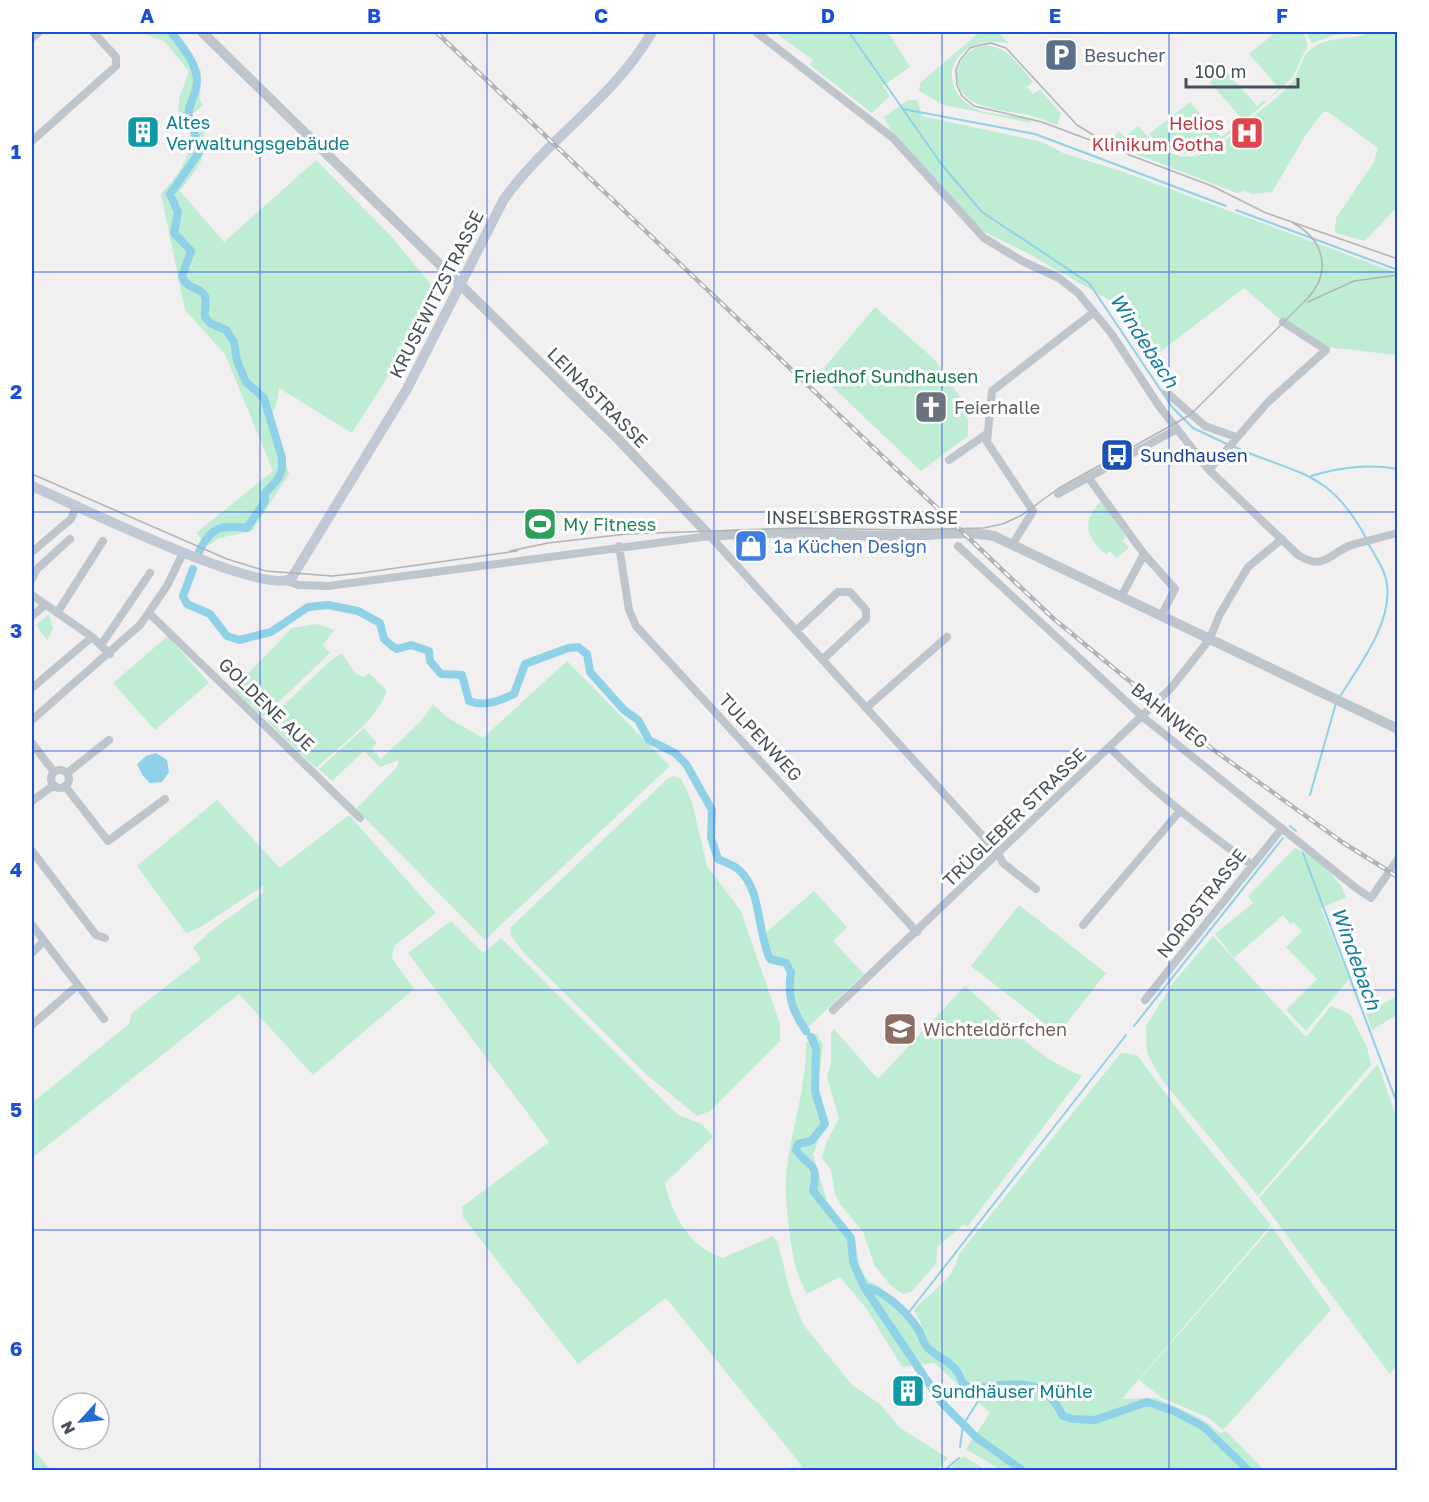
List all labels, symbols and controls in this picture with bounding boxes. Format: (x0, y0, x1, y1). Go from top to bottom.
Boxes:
text: A (140, 3, 154, 27)
text: B (367, 3, 381, 27)
text: C (594, 3, 608, 27)
text: D (821, 3, 835, 27)
text: E (1049, 3, 1061, 27)
text: F (1276, 3, 1288, 27)
parking icon: Besucher (1043, 37, 1079, 73)
place label: Besucher (1084, 44, 1165, 66)
scale bar (1186, 51, 1298, 89)
text: 100 m (1195, 60, 1246, 82)
place label: Altes Verwaltungsgebäude (166, 111, 350, 154)
place label: Helios Klinikum Gotha (1092, 112, 1224, 155)
building icon: Altes Verwaltungsgebäude (125, 114, 161, 150)
hospital icon: Helios Klinikum Gotha (1229, 115, 1265, 151)
text: 1 (11, 139, 21, 163)
street label: KRUSEWITZSTRASSE (384, 206, 488, 382)
water label: Windebach (1106, 288, 1185, 392)
street label: LEINASTRASSE (543, 342, 653, 452)
park label: Friedhof Sundhausen (794, 365, 978, 387)
text: 2 (10, 379, 22, 403)
church icon: Feierhalle (913, 389, 949, 425)
place label: Feierhalle (954, 396, 1040, 418)
bus stop icon: Sundhausen (1099, 437, 1135, 473)
place label: Sundhausen (1140, 444, 1248, 466)
sports icon: My Fitness (522, 506, 558, 542)
street label: INSELSBERGSTRASSE (766, 506, 958, 528)
place label: My Fitness (563, 513, 656, 535)
shop icon: 1a Küchen Design (733, 528, 769, 564)
place label: 1a Küchen Design (774, 535, 927, 557)
text: 3 (10, 618, 22, 642)
street label: GOLDENE AUE (215, 653, 319, 755)
street label: BAHNWEG (1127, 678, 1213, 752)
street label: TULPENWEG (715, 689, 807, 785)
street label: TRÜGLEBER STRASSE (938, 743, 1090, 891)
street label: NORDSTRASSE (1152, 844, 1250, 962)
text: 4 (10, 857, 22, 881)
water label: Windebach (1327, 903, 1387, 1013)
school or university icon: Wichteldörfchen (882, 1011, 918, 1047)
place label: Wichteldörfchen (923, 1018, 1067, 1040)
text: 5 (10, 1097, 22, 1121)
text: 6 (10, 1336, 22, 1360)
building icon: Sundhäuser Mühle (890, 1373, 926, 1409)
place label: Sundhäuser Mühle (931, 1380, 1093, 1402)
north arrow (51, 1391, 111, 1451)
text: N (56, 1418, 79, 1438)

